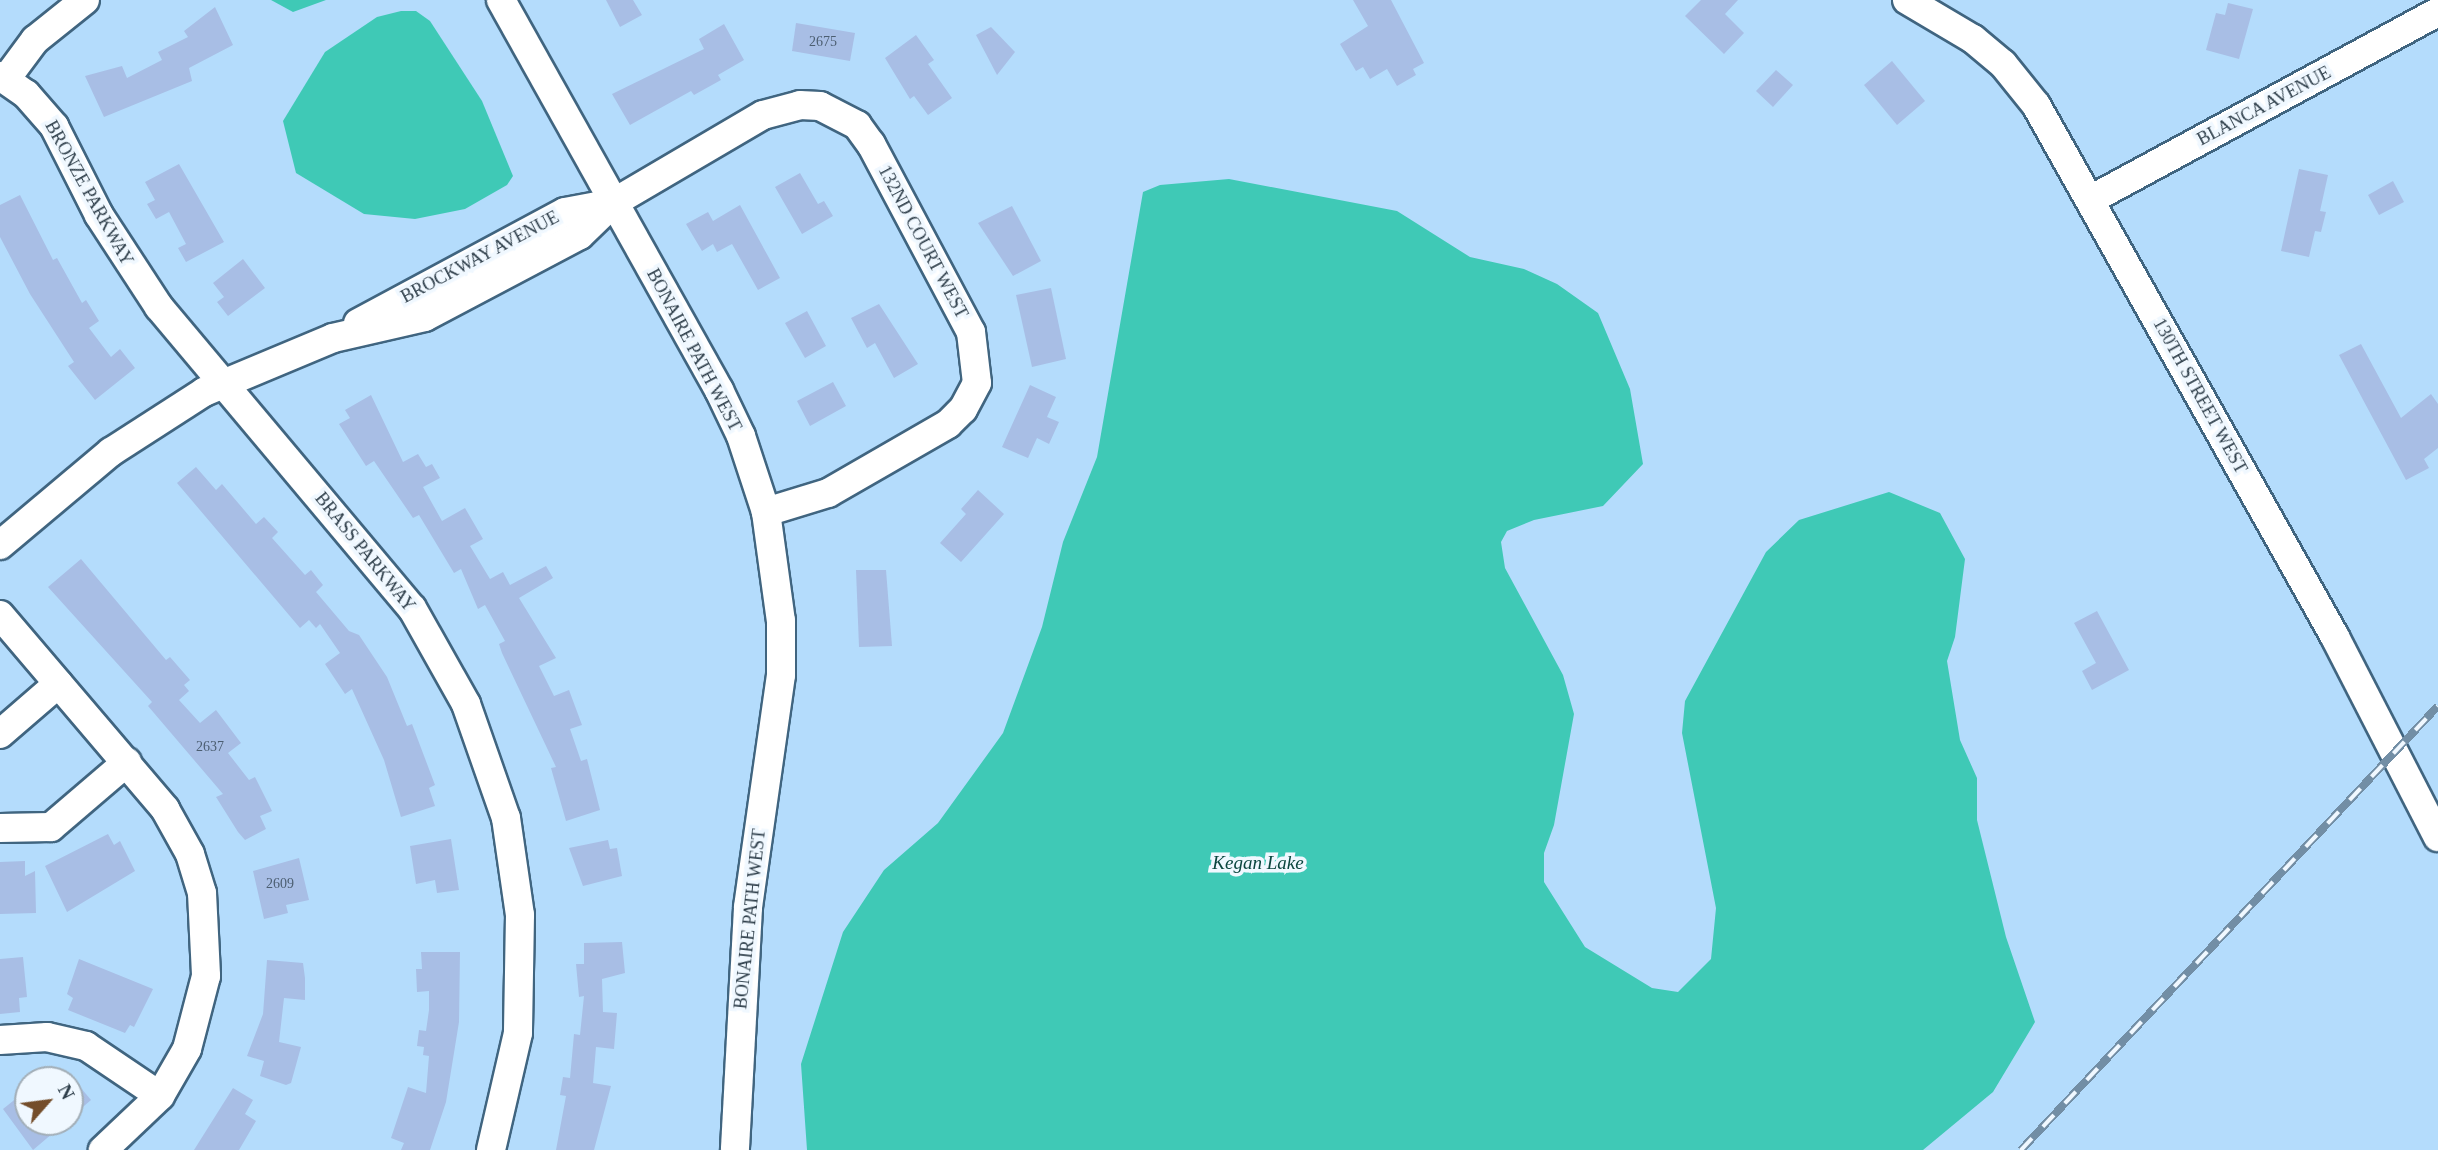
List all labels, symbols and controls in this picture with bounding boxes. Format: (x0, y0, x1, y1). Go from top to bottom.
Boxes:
house number: 2675 (809, 34, 837, 50)
street label: BLANCA AVENUE (2193, 61, 2335, 151)
street label: BRONZE PARKWAY (40, 117, 138, 269)
street label: 132ND COURT WEST (873, 161, 973, 323)
street label: BROCKWAY AVENUE (397, 206, 563, 308)
street label: BONAIRE PATH WEST (642, 265, 746, 435)
street label: 130TH STREET WEST (2148, 314, 2252, 478)
street label: BRASS PARKWAY (310, 488, 420, 616)
house number: 2637 (196, 739, 224, 755)
street label: BONAIRE PATH WEST (730, 828, 770, 1010)
water label: Kegan Lake (1212, 852, 1304, 874)
house number: 2609 (266, 876, 294, 892)
north arrow (14, 1066, 84, 1136)
text: N (54, 1081, 79, 1103)

